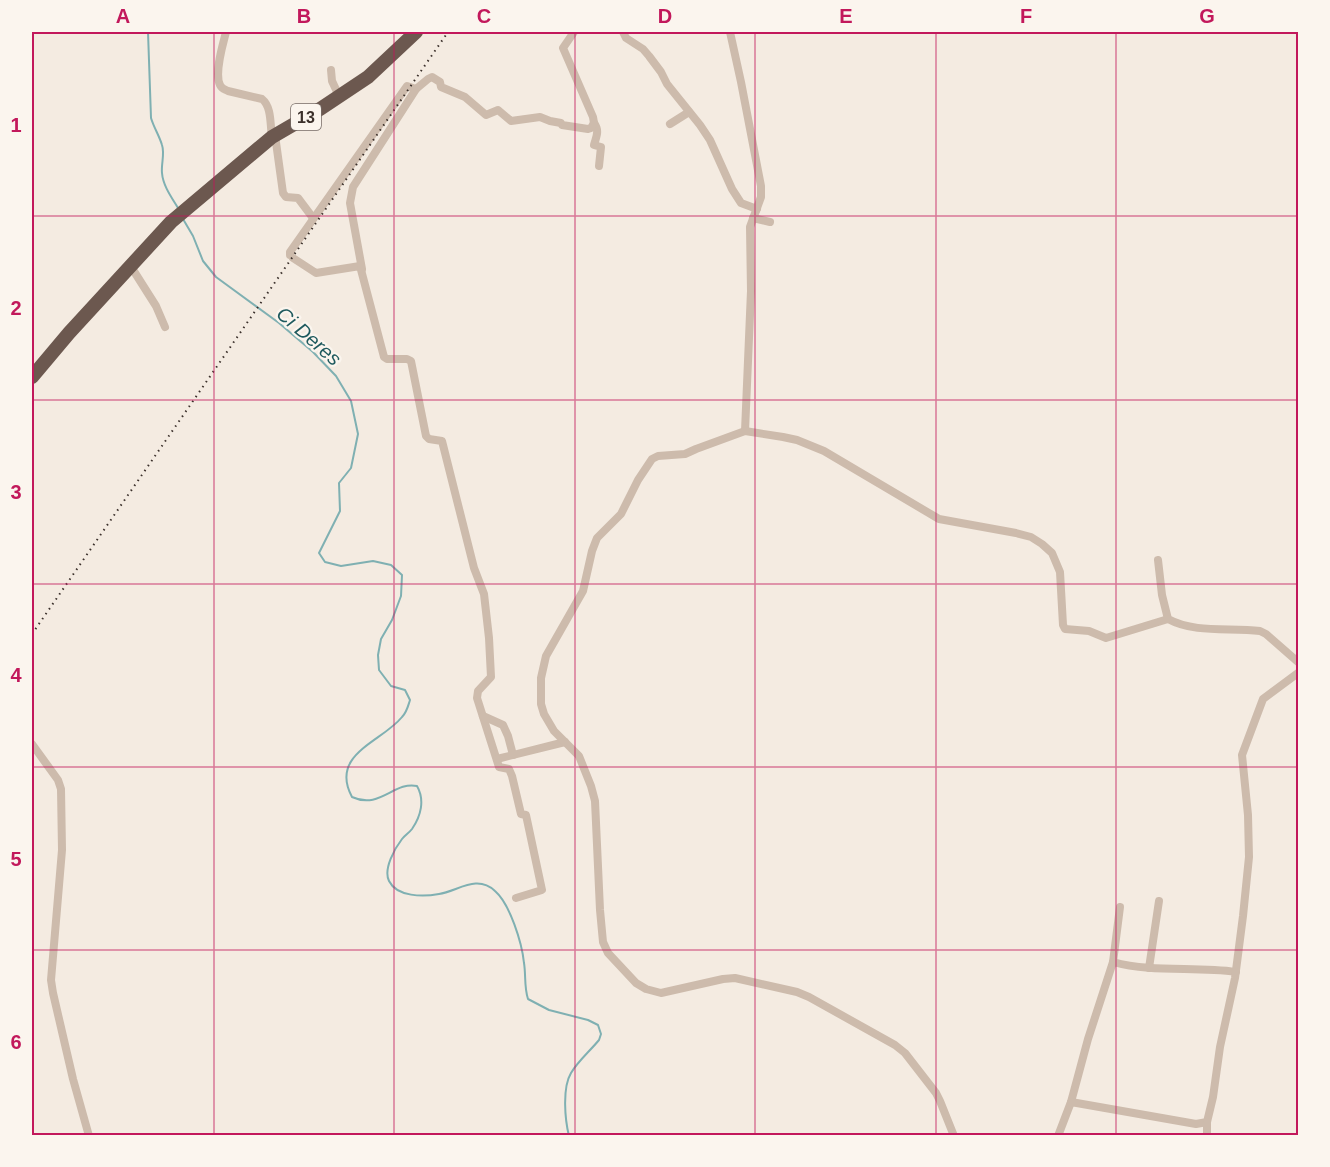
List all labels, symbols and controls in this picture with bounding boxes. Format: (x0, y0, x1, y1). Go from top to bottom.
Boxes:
text: A (116, 5, 130, 27)
text: B (297, 5, 311, 27)
text: C (477, 5, 491, 27)
text: D (658, 5, 672, 27)
text: E (839, 5, 853, 27)
text: F (1020, 5, 1032, 27)
text: G (1199, 5, 1215, 27)
road number: 13 (291, 104, 321, 130)
text: 1 (10, 114, 22, 136)
text: 2 (10, 297, 22, 319)
water label: Ci Deres (272, 302, 346, 370)
text: 3 (10, 481, 22, 503)
text: 4 (10, 664, 22, 686)
text: 5 (10, 848, 22, 870)
text: 6 (10, 1031, 22, 1053)

